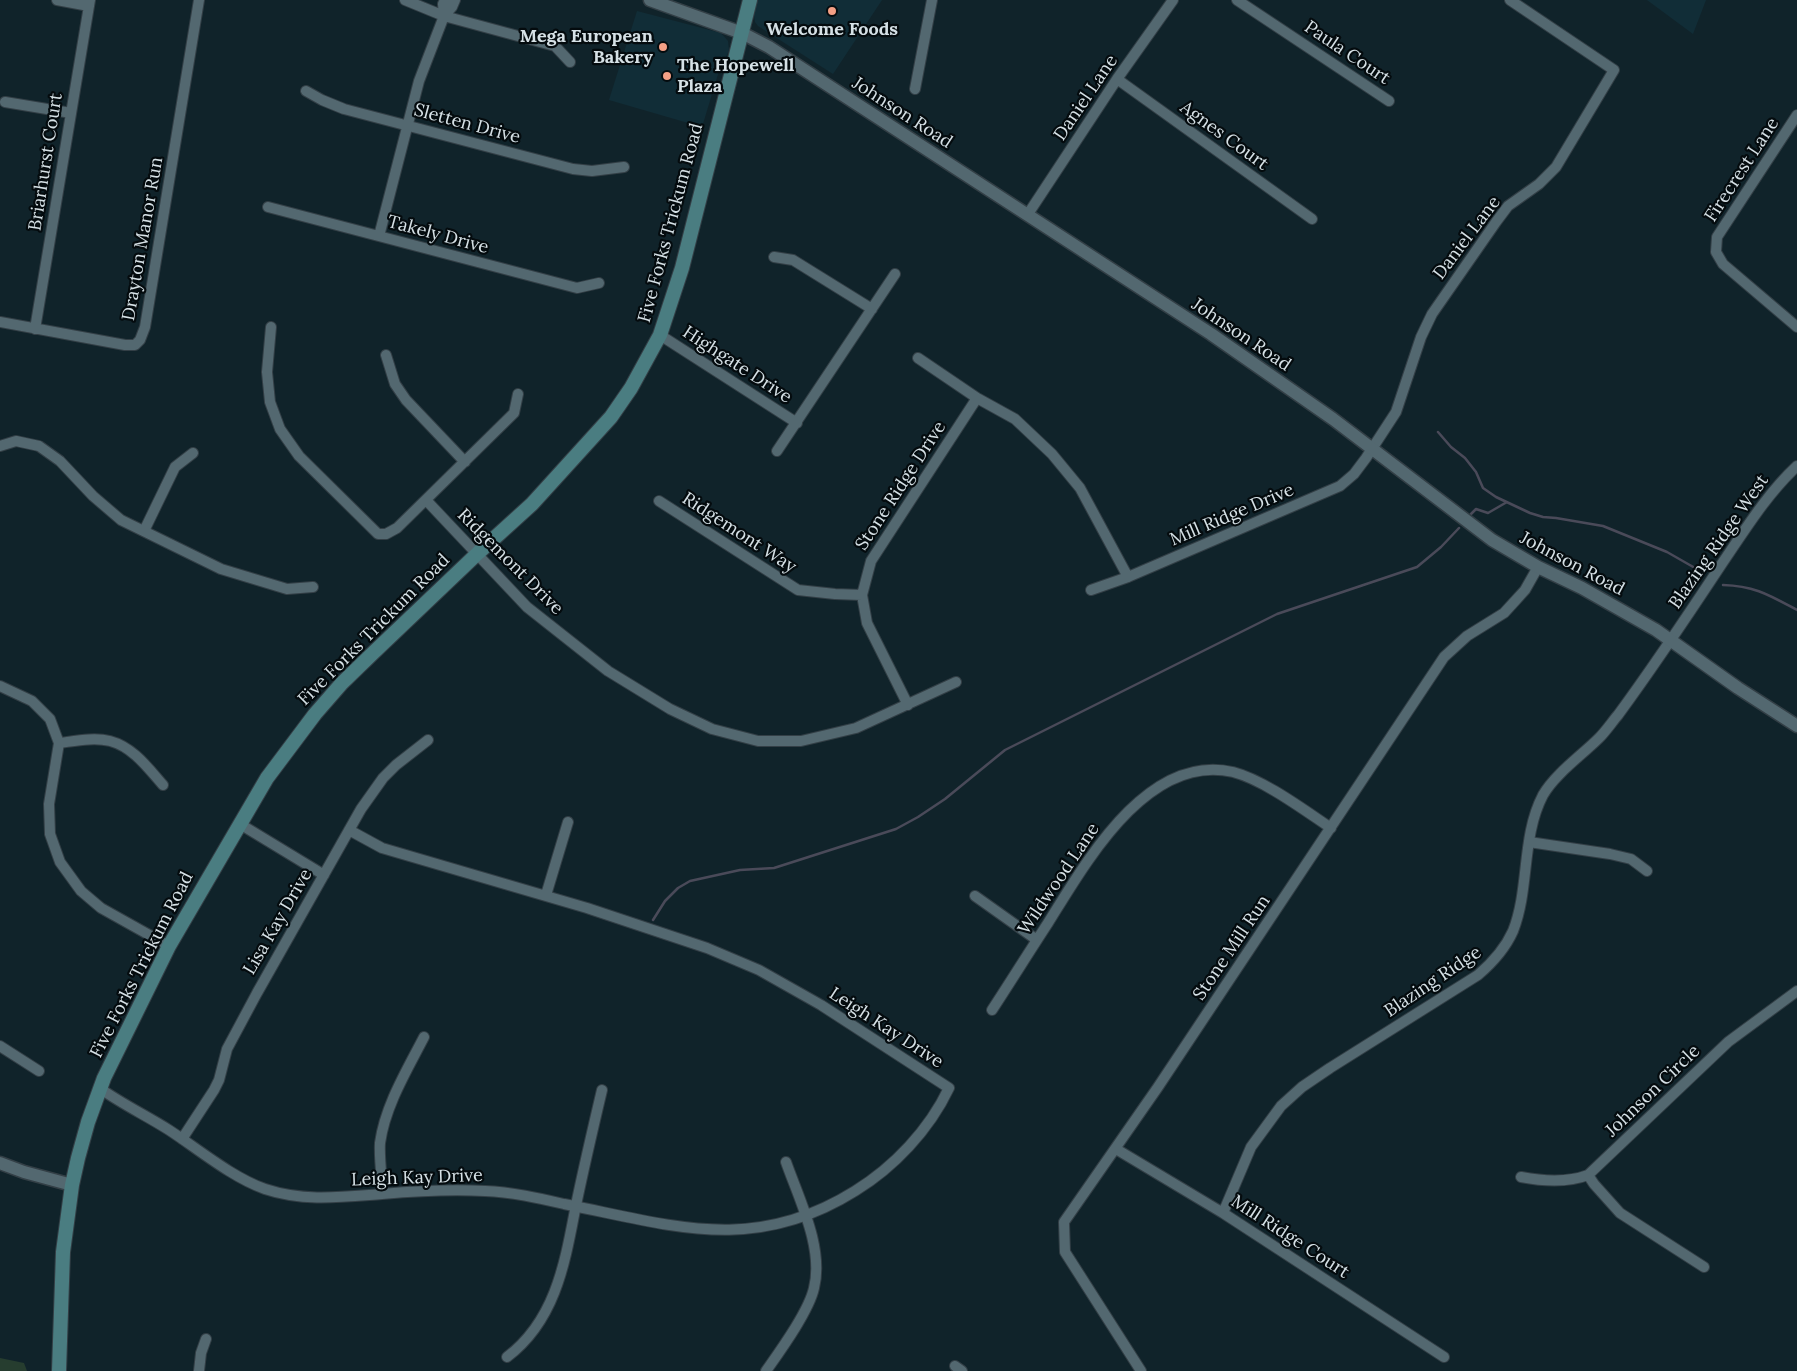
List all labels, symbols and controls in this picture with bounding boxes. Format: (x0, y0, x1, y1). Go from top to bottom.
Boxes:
marker: Welcome Foods (826, 5, 838, 17)
street label: Paula Court (1300, 17, 1394, 89)
place label: Welcome Foods (766, 19, 898, 41)
place label: Mega European Bakery (520, 26, 653, 68)
marker: Mega European Bakery (657, 41, 669, 53)
street label: Daniel Lane (1049, 51, 1123, 145)
place label: The Hopewell Plaza (677, 55, 794, 98)
marker: The Hopewell Plaza (661, 70, 673, 82)
street label: Johnson Road (848, 73, 956, 153)
street label: Briarhurst Court (24, 92, 68, 232)
street label: Agnes Court (1176, 97, 1272, 175)
street label: Sletten Drive (411, 99, 523, 149)
street label: Firecrest Lane (1700, 114, 1784, 226)
street label: Five Forks Trickum Road (634, 121, 708, 325)
street label: Drayton Manor Run (118, 156, 168, 322)
street label: Daniel Lane (1429, 192, 1505, 284)
street label: Takely Drive (385, 211, 491, 259)
street label: Johnson Road (1187, 294, 1295, 376)
street label: Highgate Drive (678, 322, 796, 408)
street label: Stone Ridge Drive (851, 417, 951, 555)
street label: Blazing Ridge West (1665, 471, 1773, 613)
street label: Mill Ridge Drive (1167, 479, 1297, 551)
street label: Ridgemont Way (678, 488, 800, 578)
street label: Ridgemont Drive (453, 505, 567, 619)
street label: Johnson Road (1516, 527, 1628, 601)
street label: Five Forks Trickum Road (294, 550, 454, 710)
street label: Wildwood Lane (1014, 819, 1104, 939)
street label: Lisa Kay Drive (239, 865, 317, 979)
street label: Five Forks Trickum Road (86, 869, 198, 1061)
street label: Stone Mill Run (1189, 891, 1275, 1005)
street label: Blazing Ridge (1381, 942, 1485, 1022)
street label: Leigh Kay Drive (825, 983, 947, 1073)
street label: Johnson Circle (1601, 1041, 1705, 1141)
street label: Leigh Kay Drive (351, 1165, 483, 1191)
street label: Mill Ridge Court (1227, 1191, 1353, 1283)

